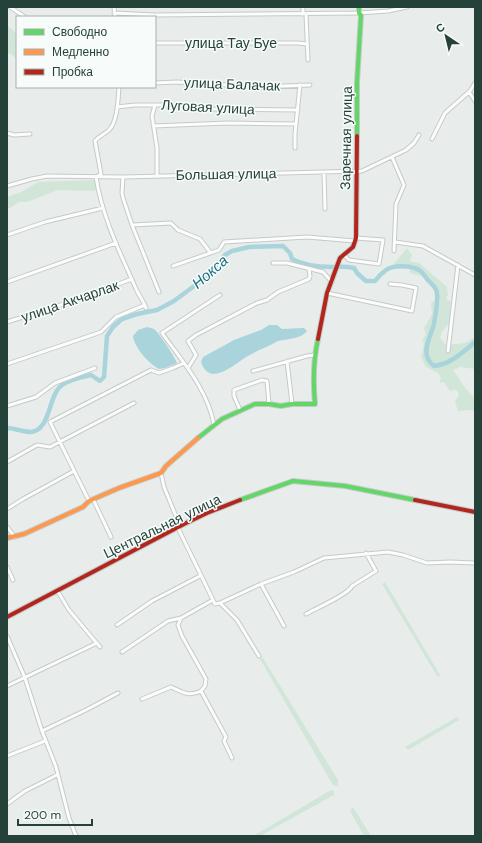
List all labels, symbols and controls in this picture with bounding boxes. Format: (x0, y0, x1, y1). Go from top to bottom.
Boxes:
legend (16, 16, 156, 88)
north arrow (426, 16, 466, 56)
text: С (433, 20, 448, 36)
text: Свободно (52, 24, 107, 40)
street label: улица Тау Буе (185, 34, 277, 52)
text: Медленно (52, 44, 109, 60)
text: Пробка (52, 64, 93, 80)
street label: улица Балачак (184, 73, 281, 95)
street label: Заречная улица (336, 86, 356, 190)
street label: Луговая улица (161, 96, 256, 118)
street label: Большая улица (175, 164, 277, 184)
water label: Нокса (188, 251, 232, 293)
street label: улица Акчарлак (19, 276, 122, 326)
street label: Центральная улица (100, 490, 224, 562)
scale bar (18, 801, 92, 827)
text: 200 m (24, 807, 61, 823)

